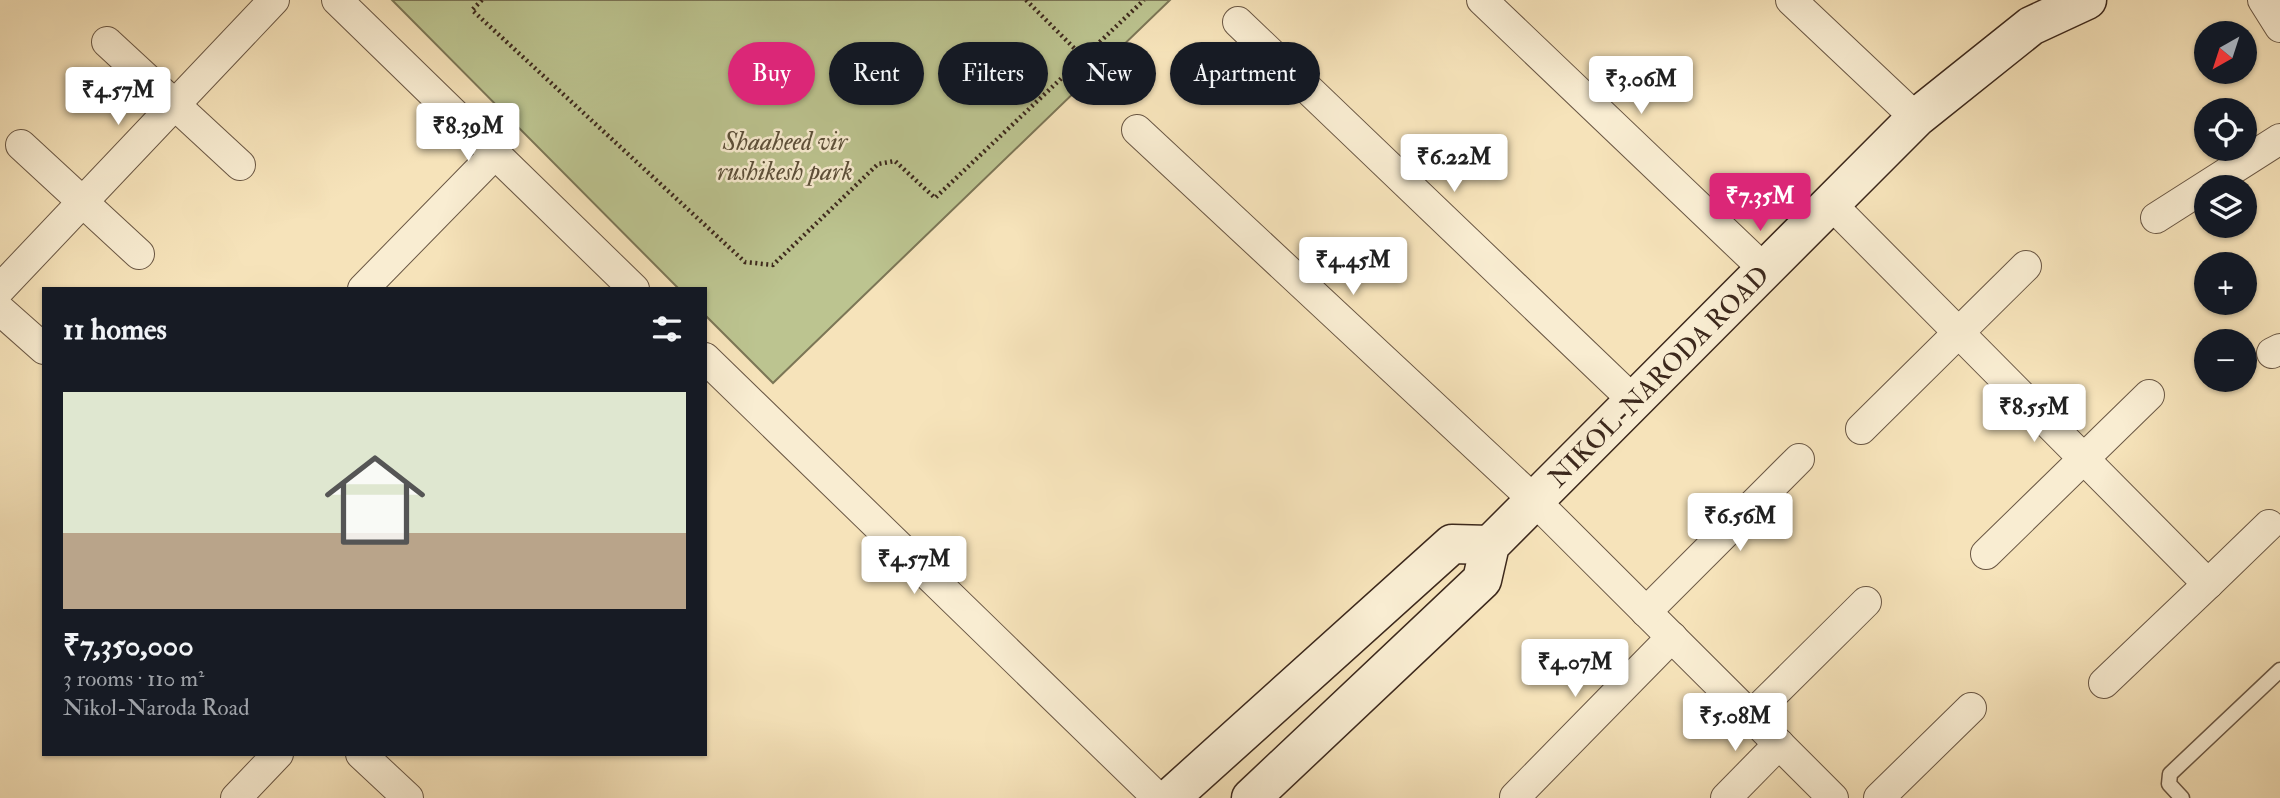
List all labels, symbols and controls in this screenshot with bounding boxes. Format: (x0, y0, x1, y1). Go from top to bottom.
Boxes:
north arrow (2194, 21, 2258, 84)
map controls (2194, 21, 2257, 392)
chip: Buy (728, 42, 815, 105)
chip: Rent (829, 42, 924, 105)
chip: Filters (938, 42, 1048, 105)
chip: New (1062, 42, 1156, 105)
chip: Apartment (1170, 42, 1320, 105)
pin: ₹3.06M (1584, 57, 1698, 116)
text: ₹3.06M (1605, 64, 1677, 93)
pin: ₹4.57M (61, 68, 175, 127)
text: ₹4.57M (81, 75, 155, 104)
button: locate (2194, 98, 2257, 161)
pin: ₹8.39M (411, 104, 525, 163)
text: ₹8.39M (432, 111, 504, 140)
park label: Shaaheed vir rushikesh park (717, 126, 853, 188)
pin: ₹6.22M (1397, 134, 1511, 194)
text: ₹6.22M (1417, 142, 1491, 171)
pin: ₹7.35M (1703, 174, 1817, 233)
button: layers (2194, 175, 2257, 238)
text: ₹7.35M (1726, 181, 1794, 210)
pin: ₹4.45M (1296, 238, 1410, 297)
text: ₹4.45M (1315, 245, 1391, 274)
button: + (2194, 252, 2257, 315)
street label: NIKOL-NARODA ROAD (1542, 259, 1776, 494)
icon: filters (648, 310, 686, 348)
text: 11 homes (63, 311, 167, 348)
button: − (2194, 329, 2257, 392)
pin: ₹8.55M (1977, 384, 2091, 444)
text: ₹8.55M (1999, 392, 2069, 421)
icon: home (312, 437, 438, 563)
pin: ₹6.56M (1683, 494, 1797, 553)
text: ₹6.56M (1704, 501, 1776, 530)
pin: ₹4.57M (857, 536, 971, 596)
text: ₹4.57M (877, 544, 951, 573)
text: ₹7,350,000 (63, 627, 194, 664)
pin: ₹4.07M (1518, 640, 1632, 699)
text: ₹4.07M (1537, 647, 1613, 676)
text: 3 rooms · 110 m² (63, 664, 204, 693)
text: Nikol-Naroda Road (63, 693, 249, 722)
pin: ₹5.08M (1678, 694, 1792, 753)
text: ₹5.08M (1699, 701, 1771, 730)

